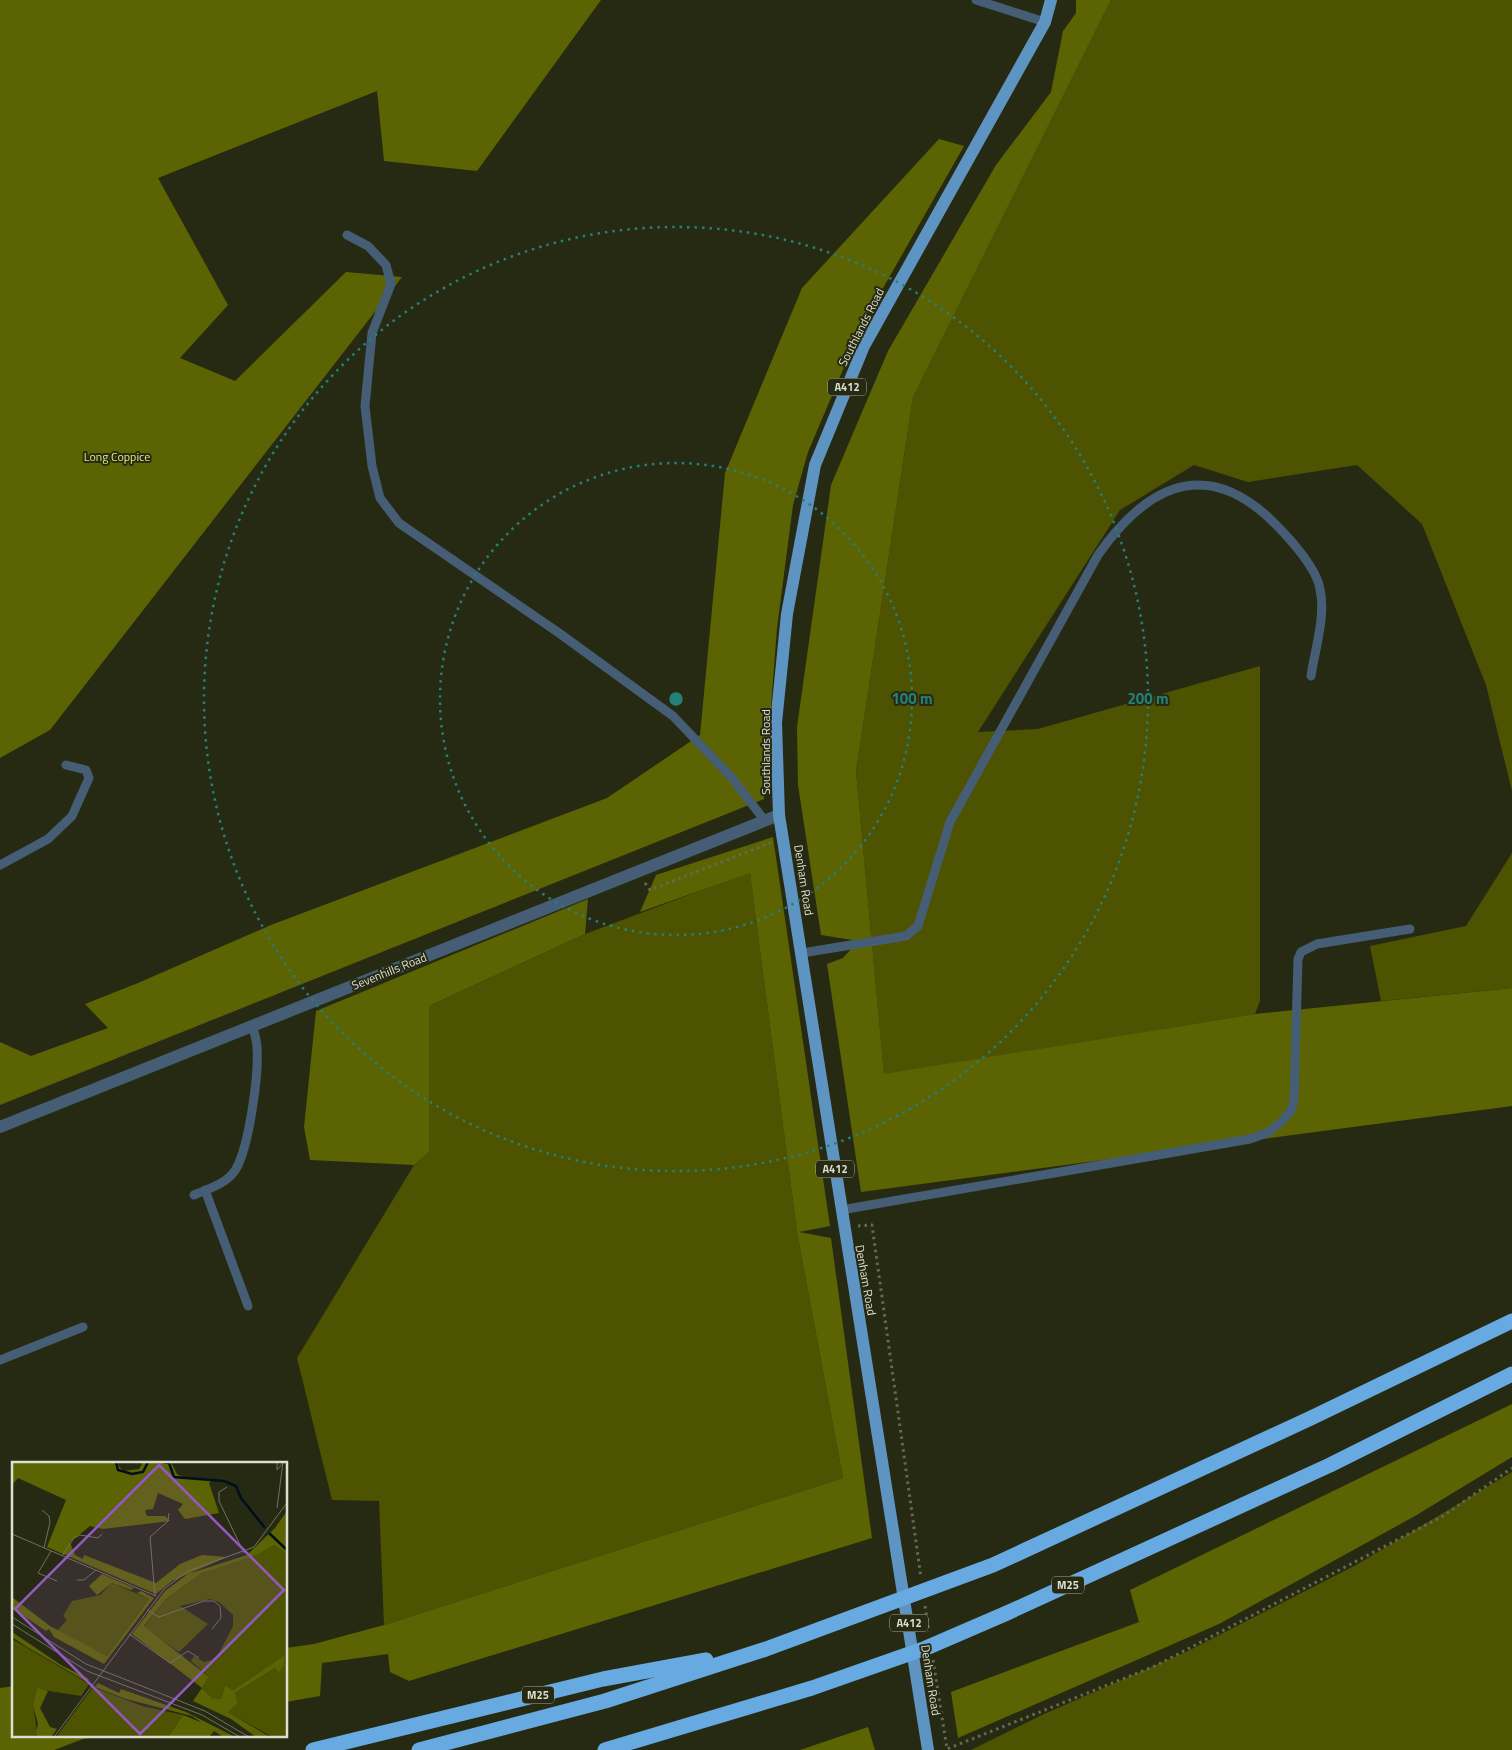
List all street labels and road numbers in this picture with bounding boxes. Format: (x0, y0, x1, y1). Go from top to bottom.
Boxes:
street label: Southlands Road (833, 285, 889, 369)
road number: A412 (828, 378, 866, 396)
street label: Southlands Road (756, 709, 775, 795)
street label: Denham Road (789, 843, 819, 917)
street label: Sevenhills Road (349, 947, 429, 995)
road number: A412 (816, 1160, 854, 1178)
street label: Denham Road (850, 1243, 882, 1317)
road number: M25 (1052, 1576, 1084, 1594)
road number: A412 (890, 1615, 928, 1632)
street label: Denham Road (916, 1643, 946, 1717)
road number: M25 (522, 1686, 554, 1704)

